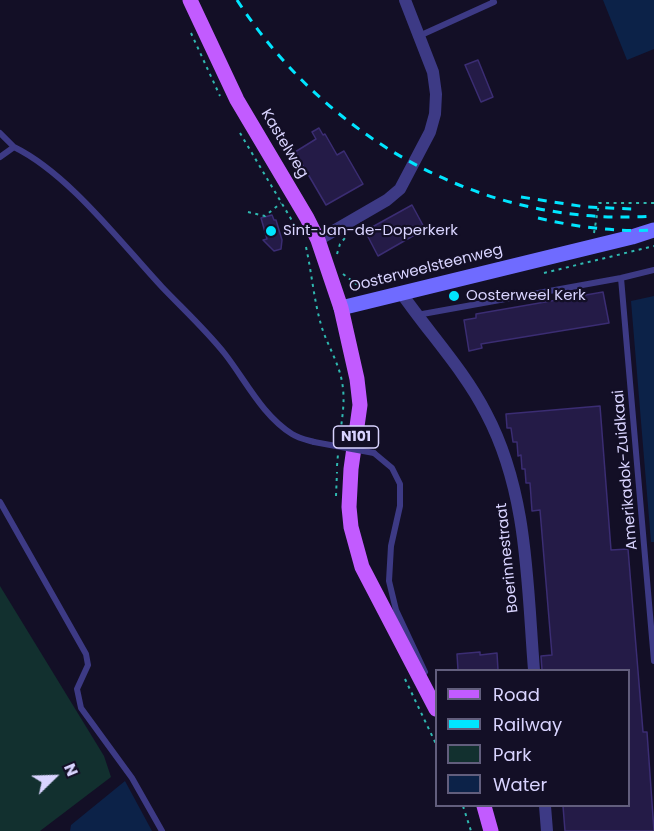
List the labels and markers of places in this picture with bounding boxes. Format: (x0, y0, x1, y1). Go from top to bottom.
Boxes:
place label: Sint-Jan-de-Doperkerk (283, 222, 458, 240)
marker: Sint-Jan-de-Doperkerk (264, 224, 278, 238)
place label: Oosterweel Kerk (466, 287, 586, 305)
marker: Oosterweel Kerk (447, 289, 461, 303)

